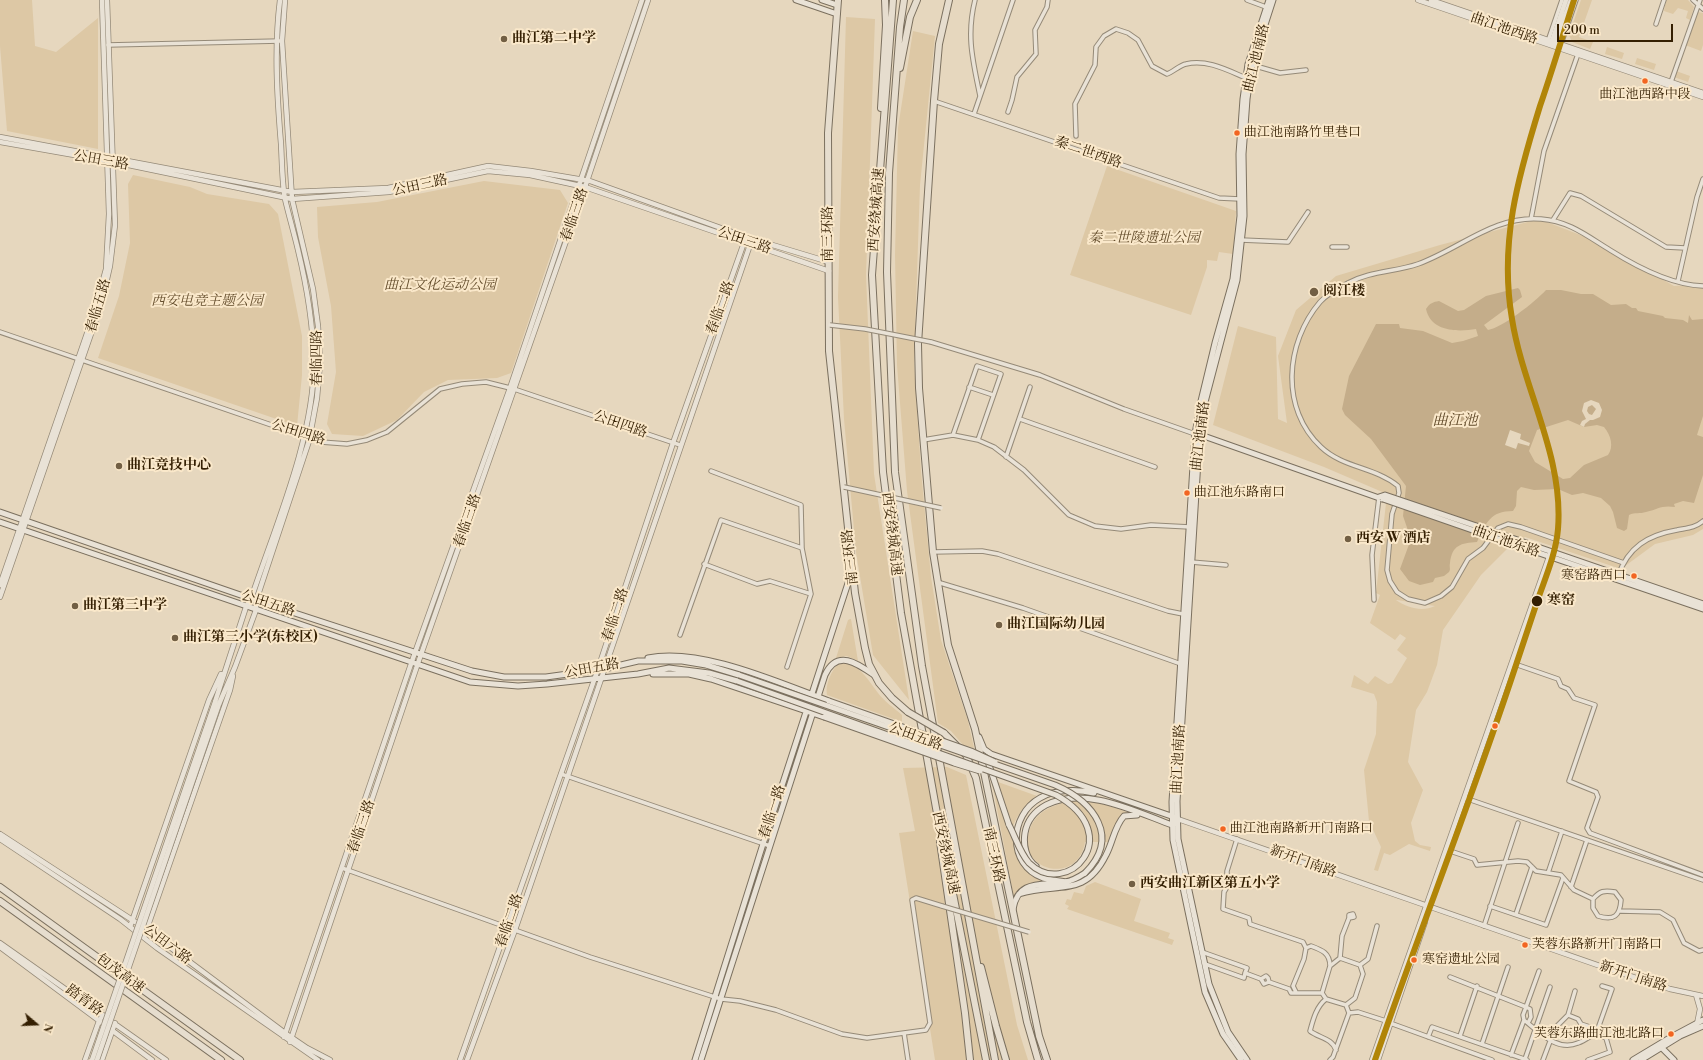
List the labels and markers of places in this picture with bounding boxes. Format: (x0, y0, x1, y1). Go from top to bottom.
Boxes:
place label: 曲江第二中学 (512, 31, 596, 47)
marker: 曲江第二中学 (499, 34, 509, 44)
marker: 曲江池西路中段 (1640, 76, 1650, 86)
place label: 曲江池西路中段 (1600, 87, 1690, 103)
place label: 曲江池南路竹里巷口 (1244, 125, 1361, 141)
marker: 曲江池南路竹里巷口 (1232, 128, 1242, 138)
place label: 阅江楼 (1323, 284, 1365, 300)
marker: 阅江楼 (1308, 286, 1320, 298)
place label: 曲江竞技中心 (127, 458, 211, 474)
marker: 曲江竞技中心 (114, 461, 124, 471)
place label: 曲江池东路南口 (1194, 485, 1285, 501)
marker: 曲江池东路南口 (1182, 488, 1192, 498)
place label: 西安 W 酒店 (1356, 531, 1431, 547)
marker: 西安 W 酒店 (1343, 534, 1353, 544)
place label: 寒窑路西口 (1561, 568, 1626, 584)
marker: 寒窑路西口 (1629, 571, 1639, 581)
place label: 寒窑 (1547, 593, 1575, 609)
marker: 寒窑 (1530, 594, 1544, 608)
place label: 曲江第三中学 (83, 598, 167, 614)
marker: 曲江第三中学 (70, 601, 80, 611)
place label: 曲江国际幼儿园 (1007, 617, 1105, 633)
marker: 曲江国际幼儿园 (994, 620, 1004, 630)
place label: 曲江第三小学(东校区) (183, 630, 318, 646)
marker: 曲江第三小学(东校区) (170, 633, 180, 643)
unlabelled marker (1490, 721, 1500, 731)
place label: 曲江池南路新开门南路口 (1230, 821, 1373, 837)
marker: 曲江池南路新开门南路口 (1218, 824, 1228, 834)
place label: 西安曲江新区第五小学 (1140, 876, 1280, 892)
marker: 西安曲江新区第五小学 (1127, 879, 1137, 889)
place label: 芙蓉东路新开门南路口 (1532, 937, 1662, 953)
marker: 芙蓉东路新开门南路口 (1520, 940, 1530, 950)
place label: 寒窑遗址公园 (1422, 952, 1500, 968)
marker: 寒窑遗址公园 (1409, 955, 1419, 965)
place label: 芙蓉东路曲江池北路口 (1534, 1026, 1664, 1042)
marker: 芙蓉东路曲江池北路口 (1666, 1029, 1676, 1039)

